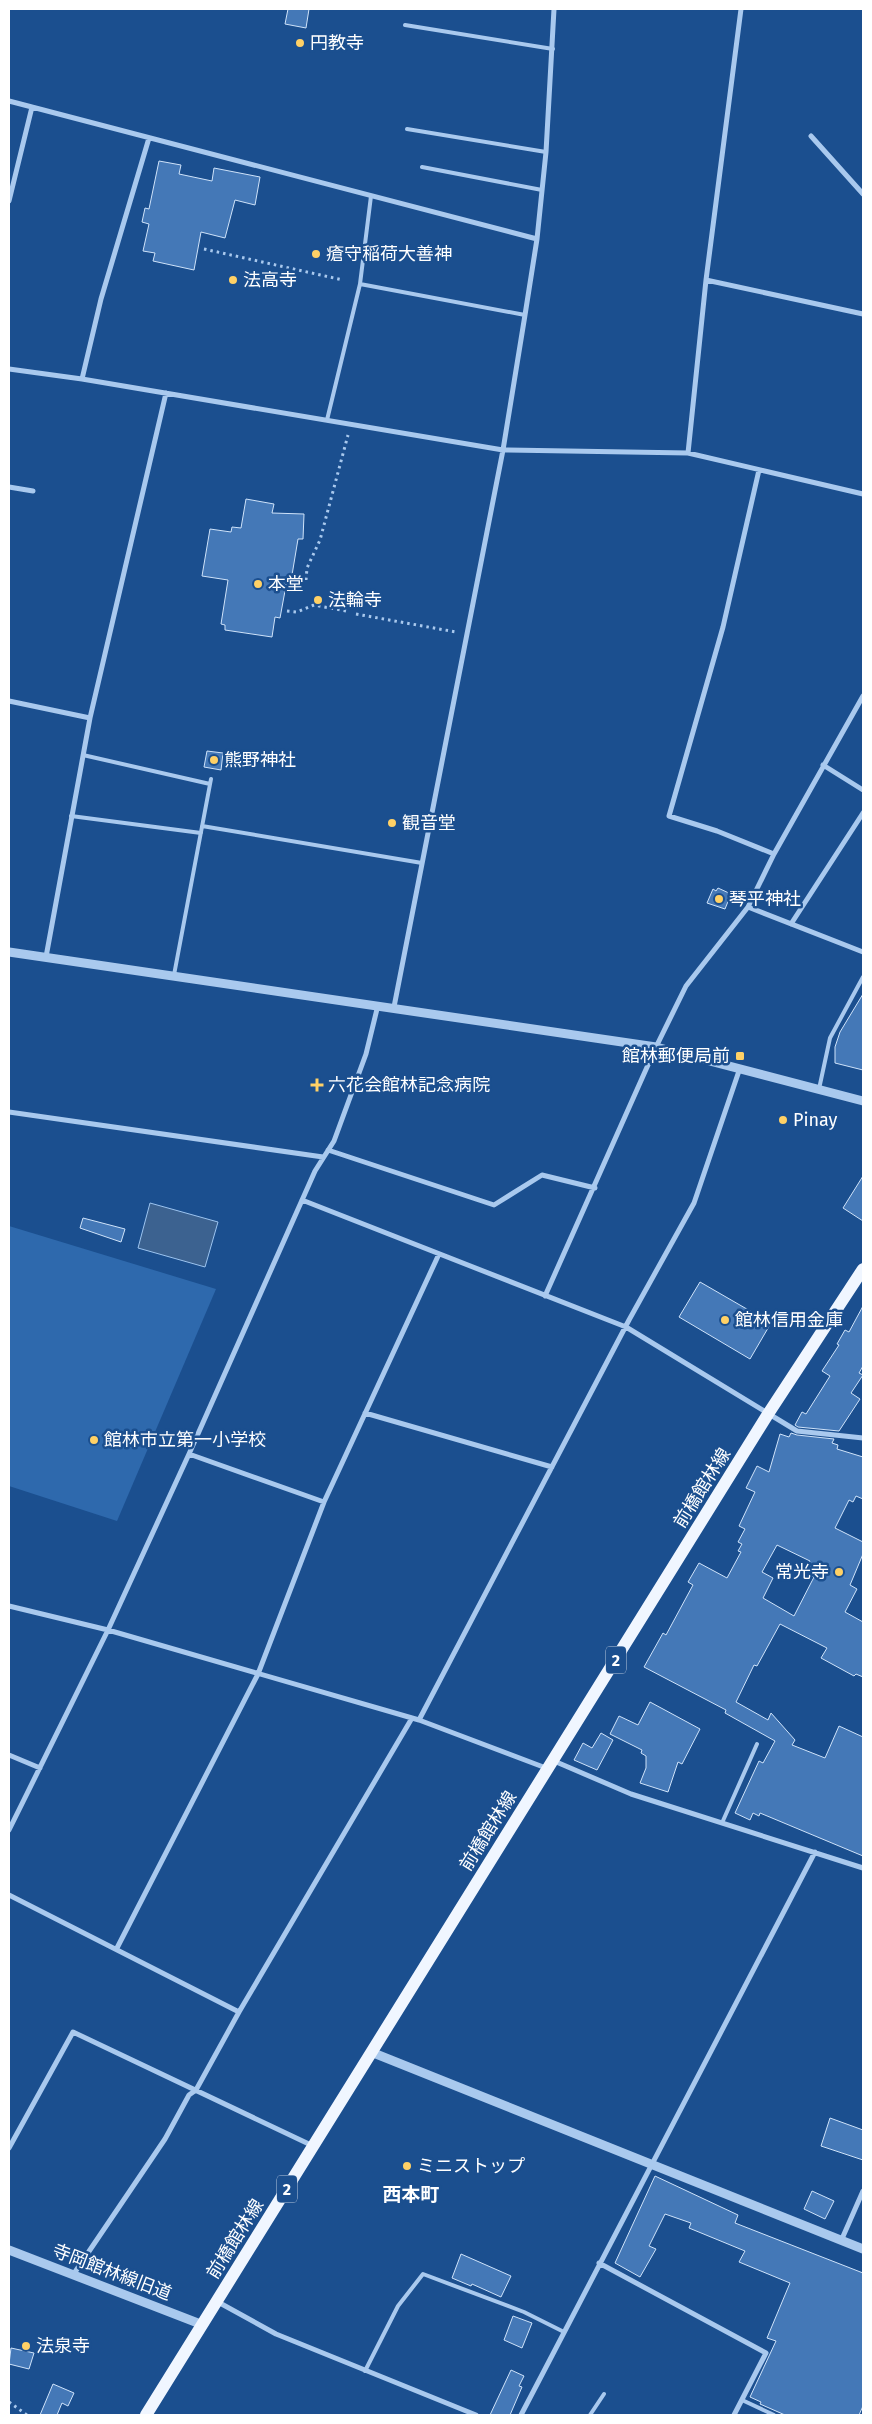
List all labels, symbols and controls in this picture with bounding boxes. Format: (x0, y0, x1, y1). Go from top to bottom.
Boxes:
place label: 円教寺 (310, 32, 364, 54)
marker: 円教寺 (294, 37, 306, 49)
place label: 瘡守稲荷大善神 (326, 243, 452, 265)
marker: 瘡守稲荷大善神 (310, 248, 322, 260)
place label: 法高寺 (243, 269, 297, 291)
marker: 法高寺 (227, 274, 239, 286)
place label: 本堂 (268, 573, 304, 595)
marker: 本堂 (252, 578, 264, 590)
place label: 法輪寺 (328, 589, 382, 611)
marker: 法輪寺 (312, 594, 324, 606)
place label: 熊野神社 (224, 749, 296, 771)
marker: 熊野神社 (208, 754, 220, 766)
place label: 観音堂 (402, 812, 456, 834)
marker: 観音堂 (386, 817, 398, 829)
place label: 琴平神社 (729, 888, 801, 910)
marker: 琴平神社 (713, 893, 725, 905)
place label: 館林郵便局前 (622, 1045, 730, 1067)
marker: 館林郵便局前 (734, 1050, 746, 1062)
place label: 六花会館林記念病院 (328, 1074, 490, 1096)
marker: 六花会館林記念病院 (310, 1078, 324, 1092)
place label: Pinay (793, 1109, 838, 1131)
marker: Pinay (777, 1114, 789, 1126)
place label: 館林信用金庫 (735, 1309, 843, 1331)
marker: 館林信用金庫 (719, 1314, 731, 1326)
place label: 館林市立第一小学校 (104, 1429, 266, 1451)
marker: 館林市立第一小学校 (88, 1434, 100, 1446)
street label: 前橋館林線 (669, 1444, 735, 1532)
place label: 常光寺 (775, 1561, 829, 1583)
marker: 常光寺 (833, 1566, 845, 1578)
road number: 2 (606, 1646, 626, 1674)
street label: 前橋館林線 (455, 1787, 521, 1875)
place label: ミニストップ (417, 2155, 525, 2177)
marker: ミニストップ (401, 2160, 413, 2172)
road number: 2 (277, 2176, 297, 2202)
district label: 西本町 (382, 2183, 440, 2206)
street label: 前橋館林線 (202, 2195, 268, 2283)
street label: 寺岡館林線旧道 (49, 2239, 175, 2305)
place label: 法泉寺 (36, 2335, 90, 2357)
marker: 法泉寺 (20, 2340, 32, 2352)

